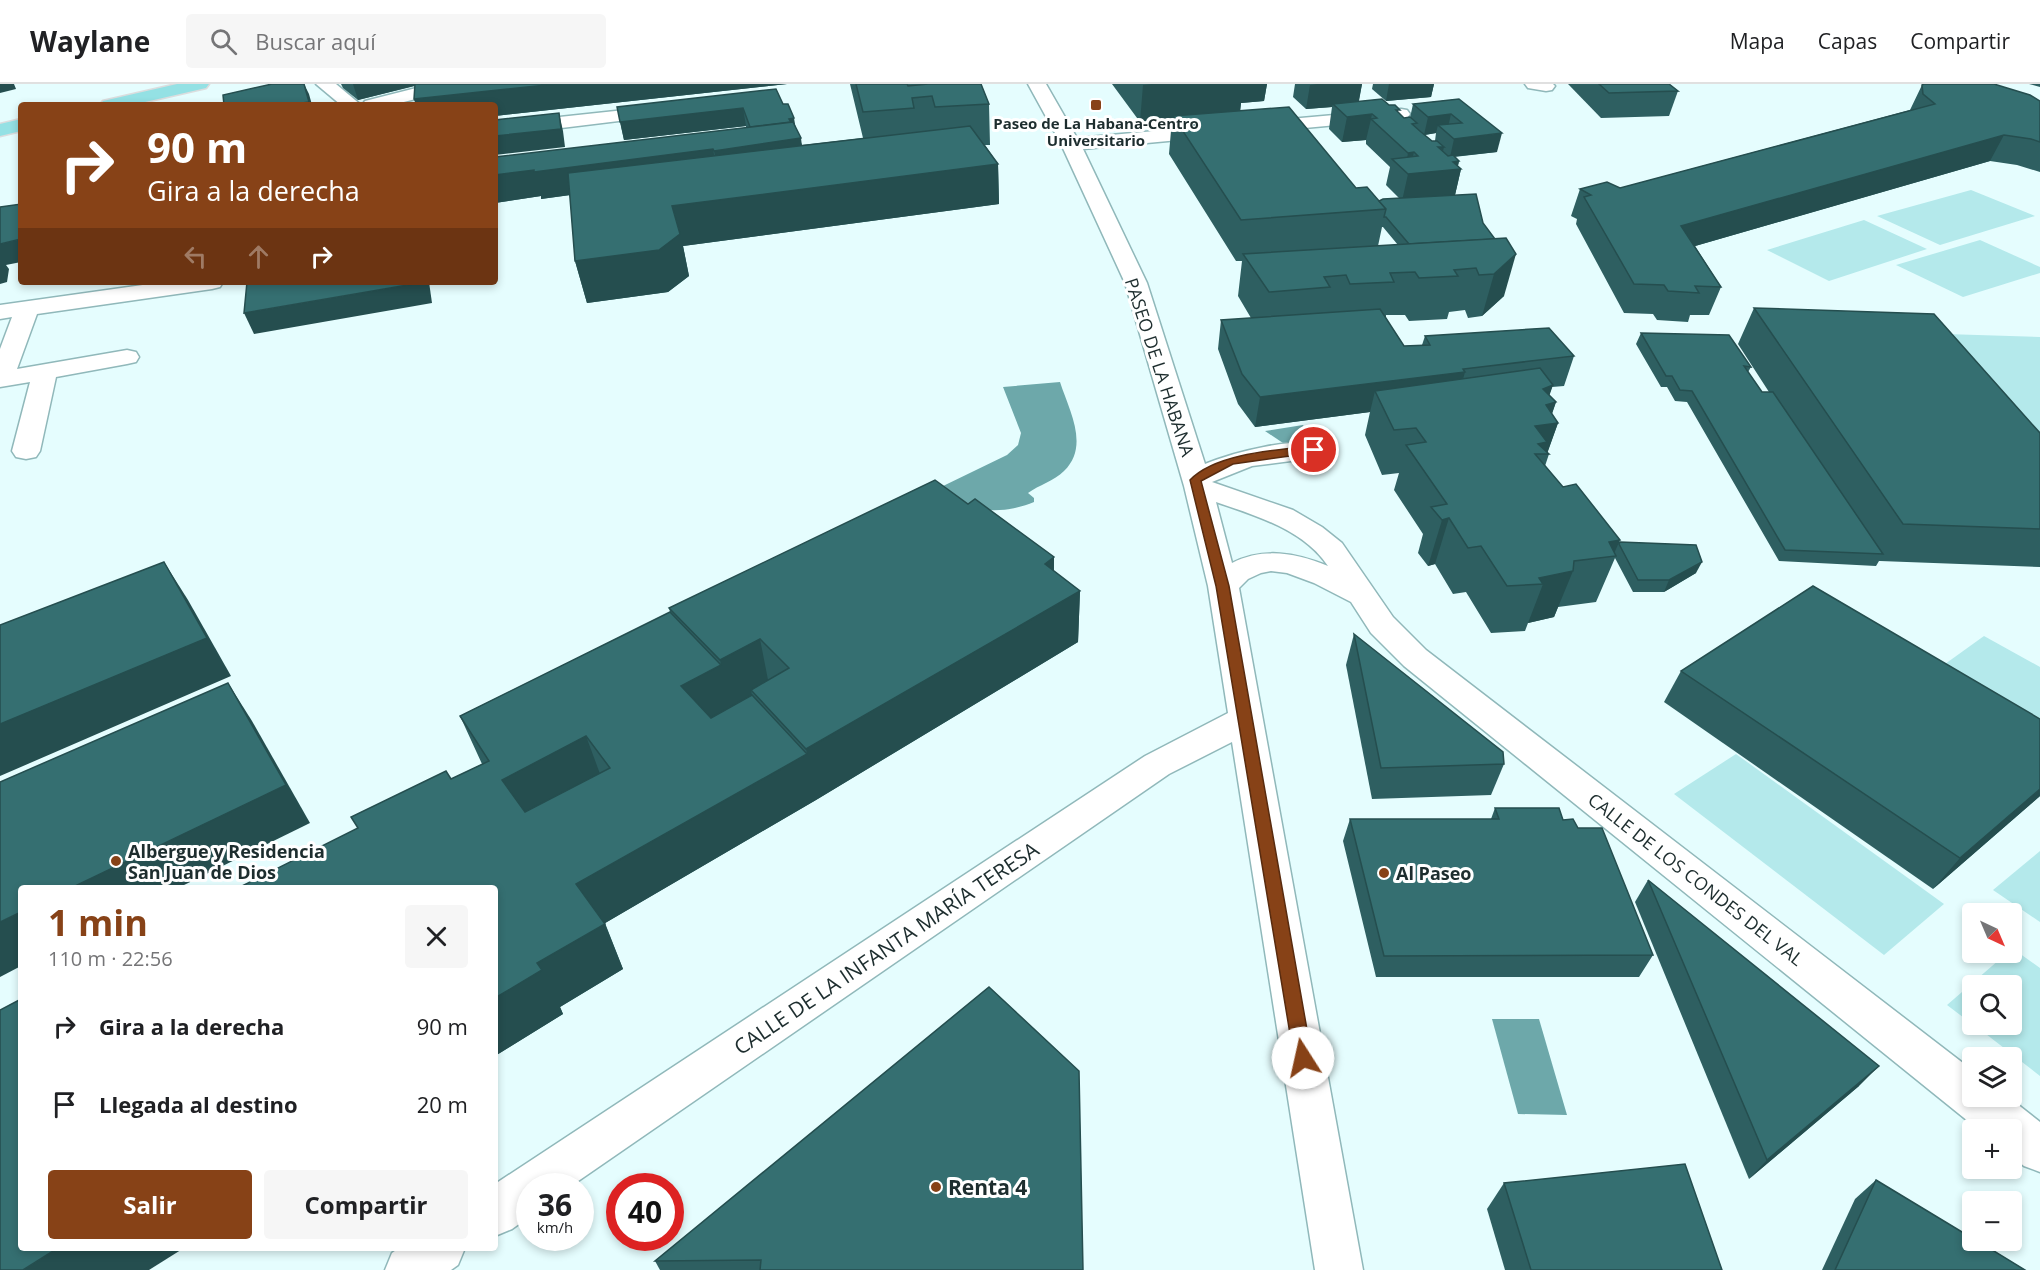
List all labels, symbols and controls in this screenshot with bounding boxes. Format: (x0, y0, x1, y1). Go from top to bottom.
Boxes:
search box (186, 14, 606, 68)
text: Waylane (30, 22, 150, 60)
icon: search (207, 25, 240, 58)
text: Buscar aquí (255, 26, 376, 56)
text: Mapa (1730, 27, 1785, 55)
text: Capas (1818, 27, 1877, 55)
text: Compartir (1910, 27, 2010, 55)
marker: Paseo de La Habana-Centro Universitario (1089, 98, 1103, 112)
place label: Paseo de La Habana-Centro Universitario (993, 113, 1199, 150)
text: 90 m (147, 118, 247, 175)
icon: right (48, 126, 126, 204)
text: Gira a la derecha (147, 172, 360, 209)
icon: left (179, 240, 212, 273)
icon: ahead (242, 240, 275, 273)
icon: right (305, 240, 338, 273)
street label: PASEO DE LA HABANA (1120, 275, 1200, 460)
pin (1288, 424, 1339, 475)
icon: arrive (1297, 433, 1330, 466)
street label: CALLE DE LOS CONDES DEL VAL (1583, 787, 1809, 971)
street label: CALLE DE LA INFANTA MARÍA TERESA (728, 835, 1044, 1061)
place label: Albergue y Residencia San Juan de Dios (128, 839, 325, 884)
marker: Albergue y Residencia San Juan de Dios (109, 854, 123, 868)
place label: Al Paseo (1396, 861, 1472, 885)
marker: Al Paseo (1377, 866, 1391, 880)
text: 1 min (48, 898, 148, 947)
north arrow (1962, 903, 2022, 963)
map controls (1962, 903, 2022, 1251)
button: close (405, 905, 468, 968)
text: 110 m · 22:56 (48, 945, 173, 972)
button: search (1962, 975, 2022, 1035)
icon: right (48, 1010, 81, 1043)
text: Gira a la derecha (99, 1011, 284, 1041)
text: 90 m (417, 1011, 468, 1041)
position arrow (1271, 1026, 1335, 1090)
button: layers (1962, 1047, 2022, 1107)
icon: arrive (48, 1088, 81, 1121)
text: Llegada al destino (99, 1089, 298, 1119)
text: 20 m (417, 1089, 468, 1119)
button: + (1962, 1119, 2022, 1179)
button: Salir (48, 1170, 252, 1239)
button: Compartir (264, 1170, 468, 1239)
speed limit sign: 40 (606, 1173, 684, 1251)
place label: Renta 4 (948, 1173, 1027, 1201)
marker: Renta 4 (929, 1180, 943, 1194)
text: 36 (538, 1184, 572, 1225)
button: − (1962, 1191, 2022, 1251)
text: km/h (537, 1217, 573, 1237)

